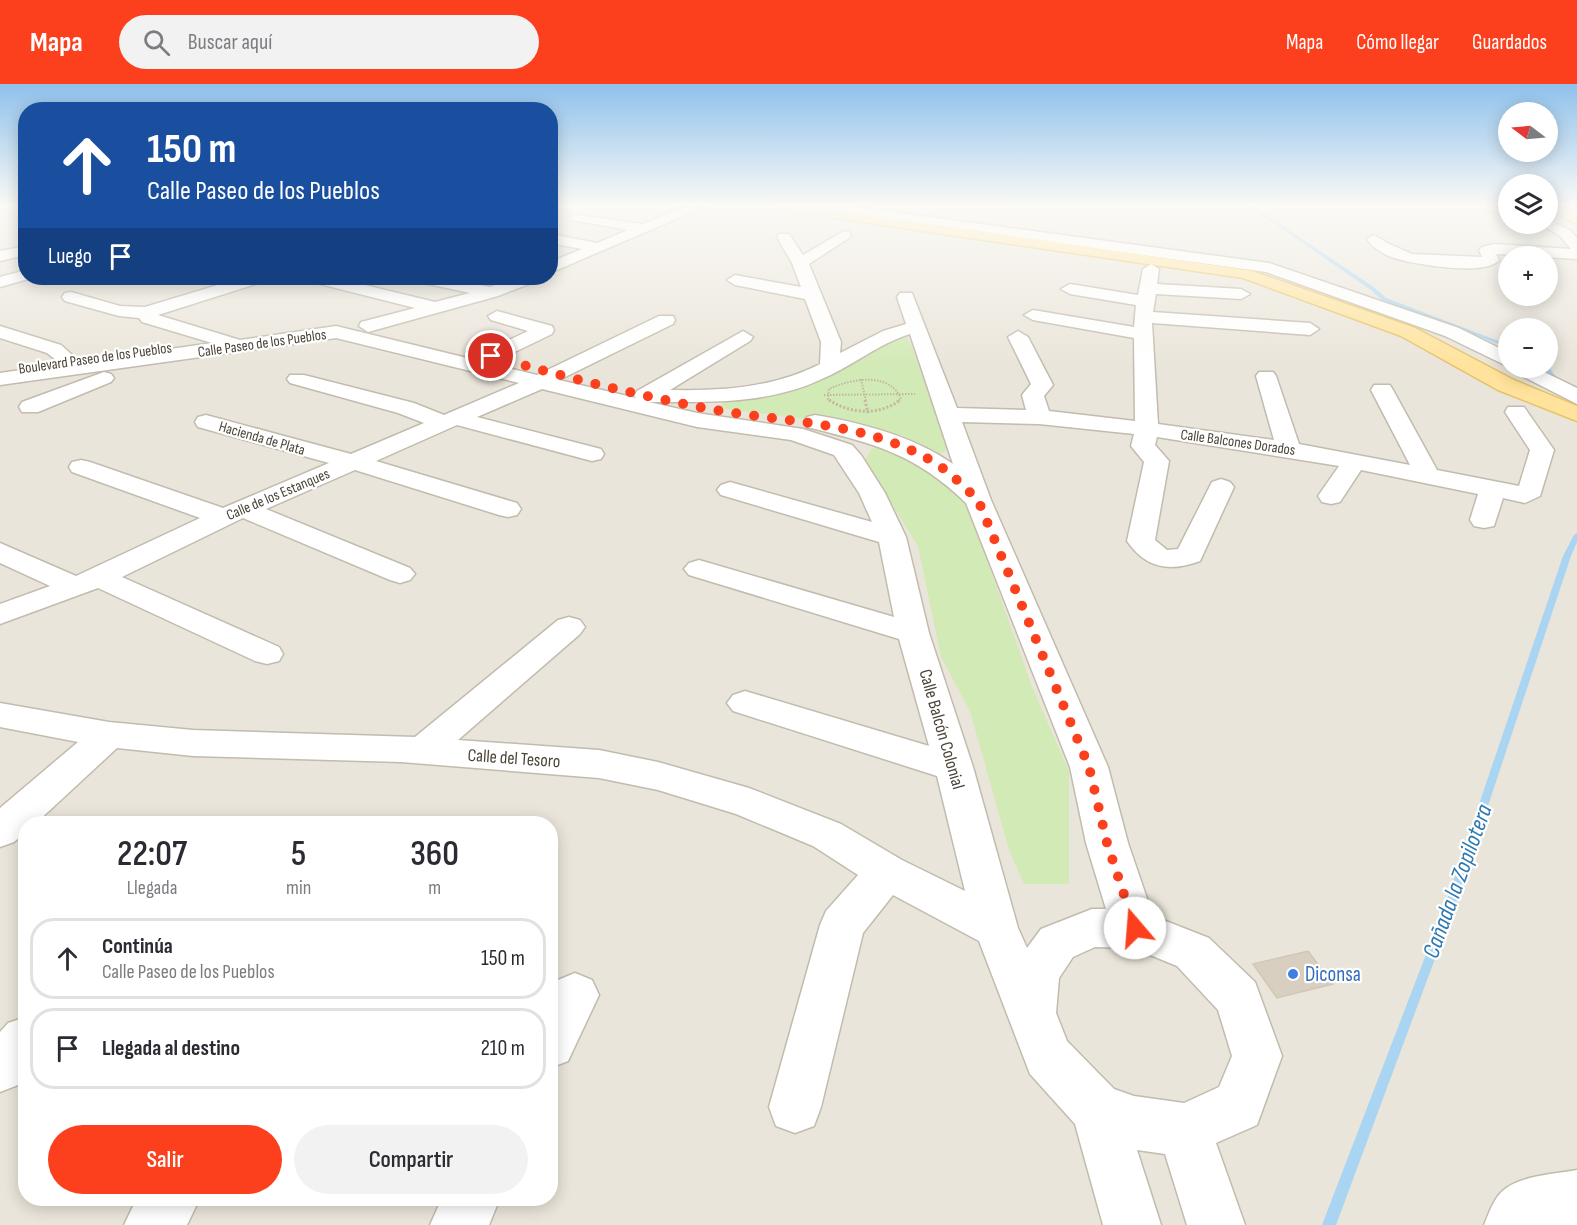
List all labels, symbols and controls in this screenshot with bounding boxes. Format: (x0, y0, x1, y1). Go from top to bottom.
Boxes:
search box (119, 15, 539, 69)
text: Mapa (30, 26, 83, 59)
icon: search (140, 26, 173, 59)
text: Buscar aquí (188, 29, 272, 56)
text: Mapa (1286, 30, 1323, 55)
text: Cómo llegar (1356, 30, 1439, 55)
text: Guardados (1472, 30, 1547, 55)
north arrow (1498, 102, 1558, 162)
map controls (1498, 102, 1558, 378)
text: 150 m (147, 124, 236, 175)
icon: ahead (48, 126, 126, 204)
button: layers (1498, 174, 1558, 234)
text: Calle Paseo de los Pueblos (147, 175, 380, 207)
icon: arrive (104, 240, 137, 273)
text: Luego (48, 243, 92, 270)
button: + (1498, 246, 1558, 306)
button: − (1498, 318, 1558, 378)
street label: Calle Paseo de los Pueblos (197, 325, 327, 362)
pin (465, 330, 516, 381)
street label: Boulevard Paseo de los Pueblos (17, 338, 173, 379)
icon: arrive (474, 339, 507, 372)
street label: Hacienda de Plata (217, 417, 307, 460)
street label: Calle Balcones Dorados (1179, 425, 1297, 460)
street label: Calle de los Estanques (224, 464, 333, 525)
street label: Calle Balcón Colonial (914, 667, 969, 792)
street label: Calle del Tesoro (467, 745, 561, 772)
water label: Cañada la Zopilotera (1416, 800, 1499, 962)
text: 22:07 (117, 833, 187, 876)
text: 5 (291, 833, 306, 876)
text: 360 (410, 833, 459, 876)
text: Llegada (127, 876, 177, 900)
text: min (286, 876, 311, 900)
text: m (428, 876, 441, 900)
position arrow (1103, 896, 1167, 960)
text: Continúa (102, 933, 173, 960)
icon: ahead (51, 942, 84, 975)
text: 150 m (481, 945, 525, 972)
text: Calle Paseo de los Pueblos (102, 960, 275, 984)
place label: Diconsa (1305, 962, 1361, 987)
marker: Diconsa (1286, 967, 1300, 981)
icon: arrive (51, 1032, 84, 1065)
text: Llegada al destino (102, 1035, 240, 1062)
text: 210 m (481, 1035, 525, 1062)
button: Salir (48, 1125, 282, 1194)
button: Compartir (294, 1125, 528, 1194)

